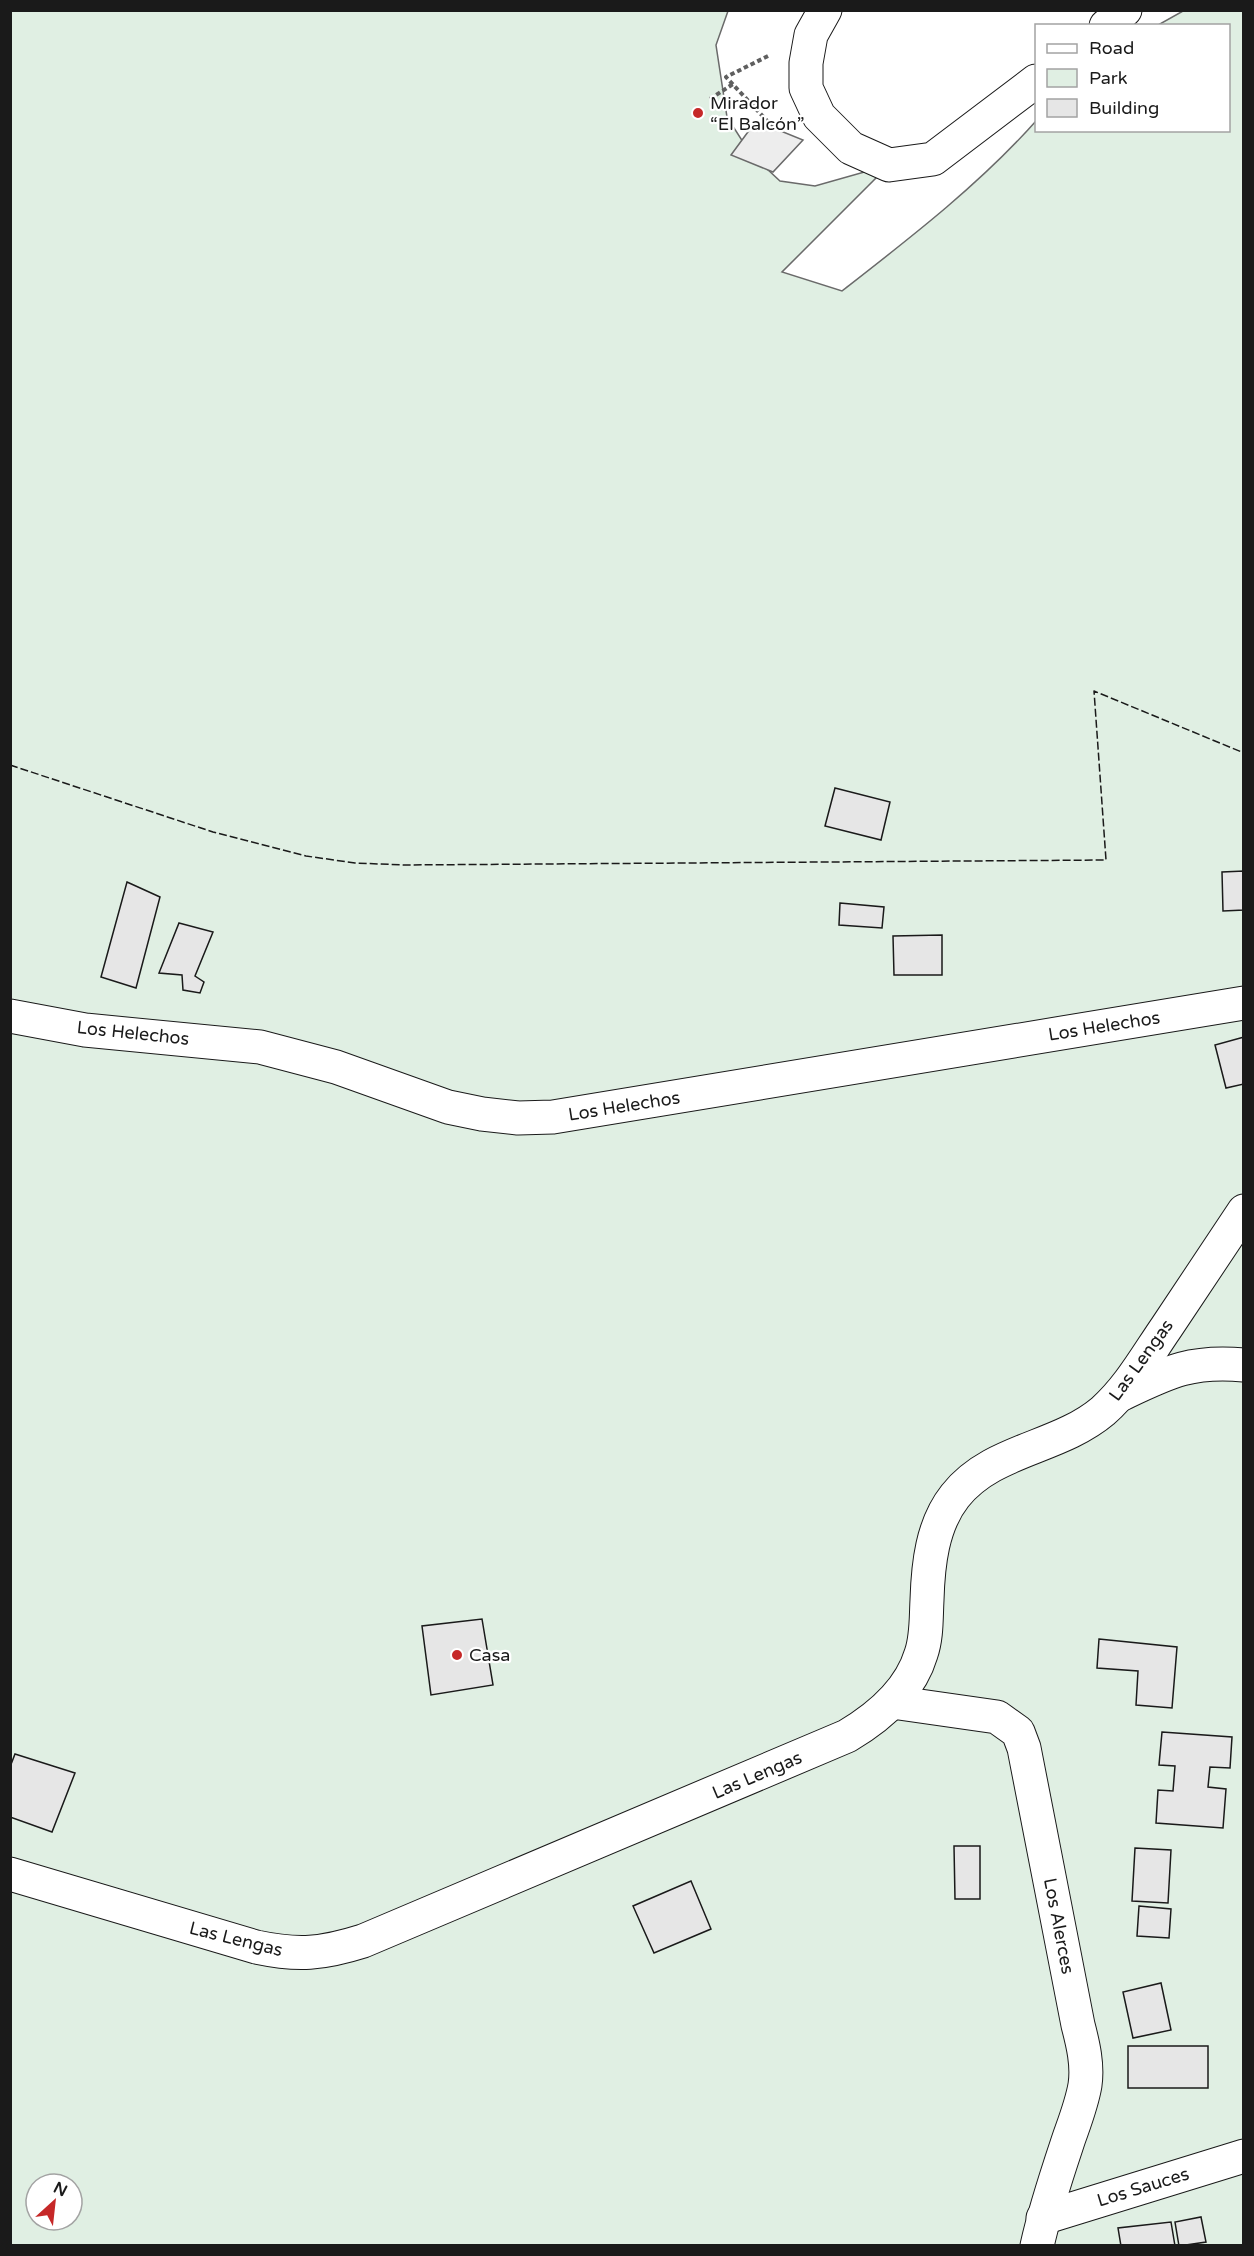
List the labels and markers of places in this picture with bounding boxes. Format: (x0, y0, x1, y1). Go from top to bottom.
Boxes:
place label: Mirador “El Balcón” (710, 92, 804, 135)
marker: Mirador “El Balcón” (691, 106, 705, 120)
place label: Casa (469, 1644, 510, 1666)
marker: Casa (450, 1648, 464, 1662)

